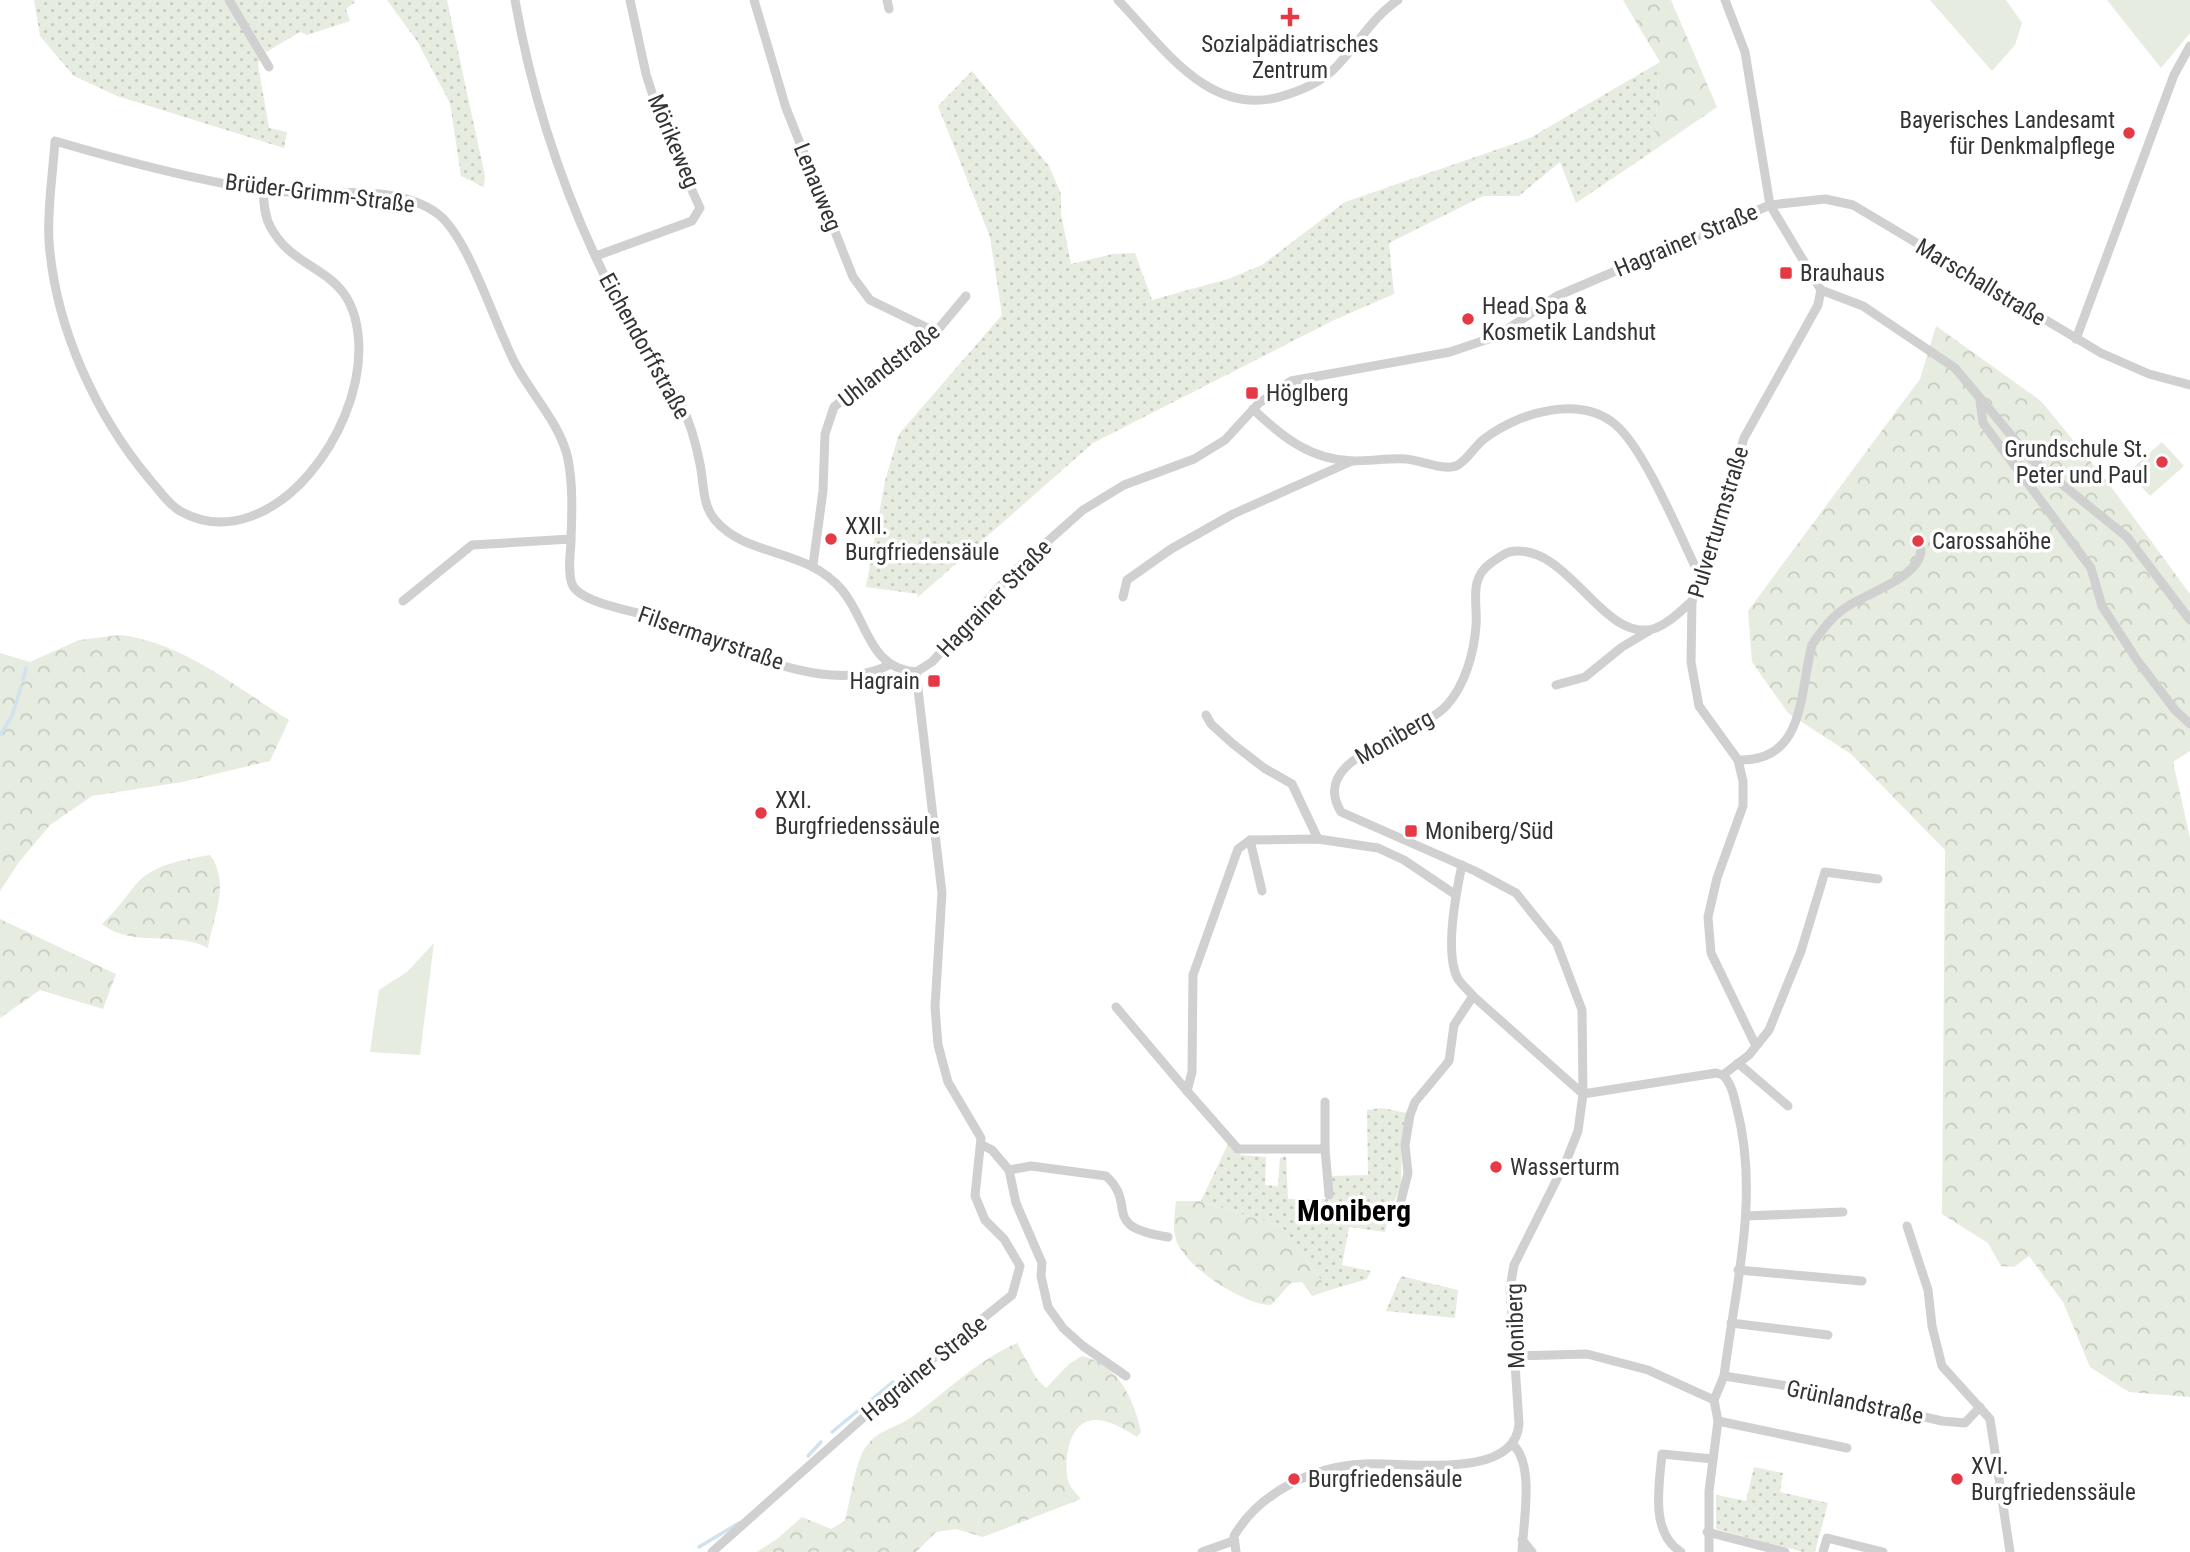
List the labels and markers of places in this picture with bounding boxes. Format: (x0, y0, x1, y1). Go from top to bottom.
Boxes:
marker: Sozialpädiatrisches Zentrum (1280, 7, 1300, 27)
place label: Sozialpädiatrisches Zentrum (1201, 31, 1379, 84)
place label: Bayerisches Landesamt für Denkmalpflege (1899, 107, 2115, 160)
marker: Bayerisches Landesamt für Denkmalpflege (2121, 125, 2137, 141)
place label: Brauhaus (1800, 260, 1885, 287)
marker: Brauhaus (1778, 265, 1794, 281)
place label: Head Spa & Kosmetik Landshut (1482, 293, 1656, 346)
marker: Head Spa & Kosmetik Landshut (1460, 311, 1476, 327)
place label: Höglberg (1266, 380, 1349, 407)
marker: Höglberg (1244, 385, 1260, 401)
place label: Grundschule St. Peter und Paul (2004, 436, 2148, 489)
marker: Grundschule St. Peter und Paul (2154, 454, 2170, 470)
place label: XXII. Burgfriedensäule (845, 513, 999, 566)
place label: Carossahöhe (1932, 528, 2051, 555)
marker: XXII. Burgfriedensäule (823, 531, 839, 547)
marker: Carossahöhe (1910, 533, 1926, 549)
place label: Hagrain (849, 668, 920, 695)
marker: Hagrain (926, 673, 942, 689)
place label: XXI. Burgfriedenssäule (775, 787, 940, 840)
marker: XXI. Burgfriedenssäule (753, 805, 769, 821)
place label: Moniberg/Süd (1425, 818, 1554, 845)
marker: Moniberg/Süd (1403, 823, 1419, 839)
place label: Wasserturm (1510, 1154, 1620, 1181)
marker: Wasserturm (1488, 1159, 1504, 1175)
place label: XVI. Burgfriedenssäule (1971, 1453, 2136, 1506)
place label: Burgfriedensäule (1308, 1466, 1462, 1493)
marker: Burgfriedensäule (1286, 1471, 1302, 1487)
marker: XVI. Burgfriedenssäule (1949, 1471, 1965, 1487)

